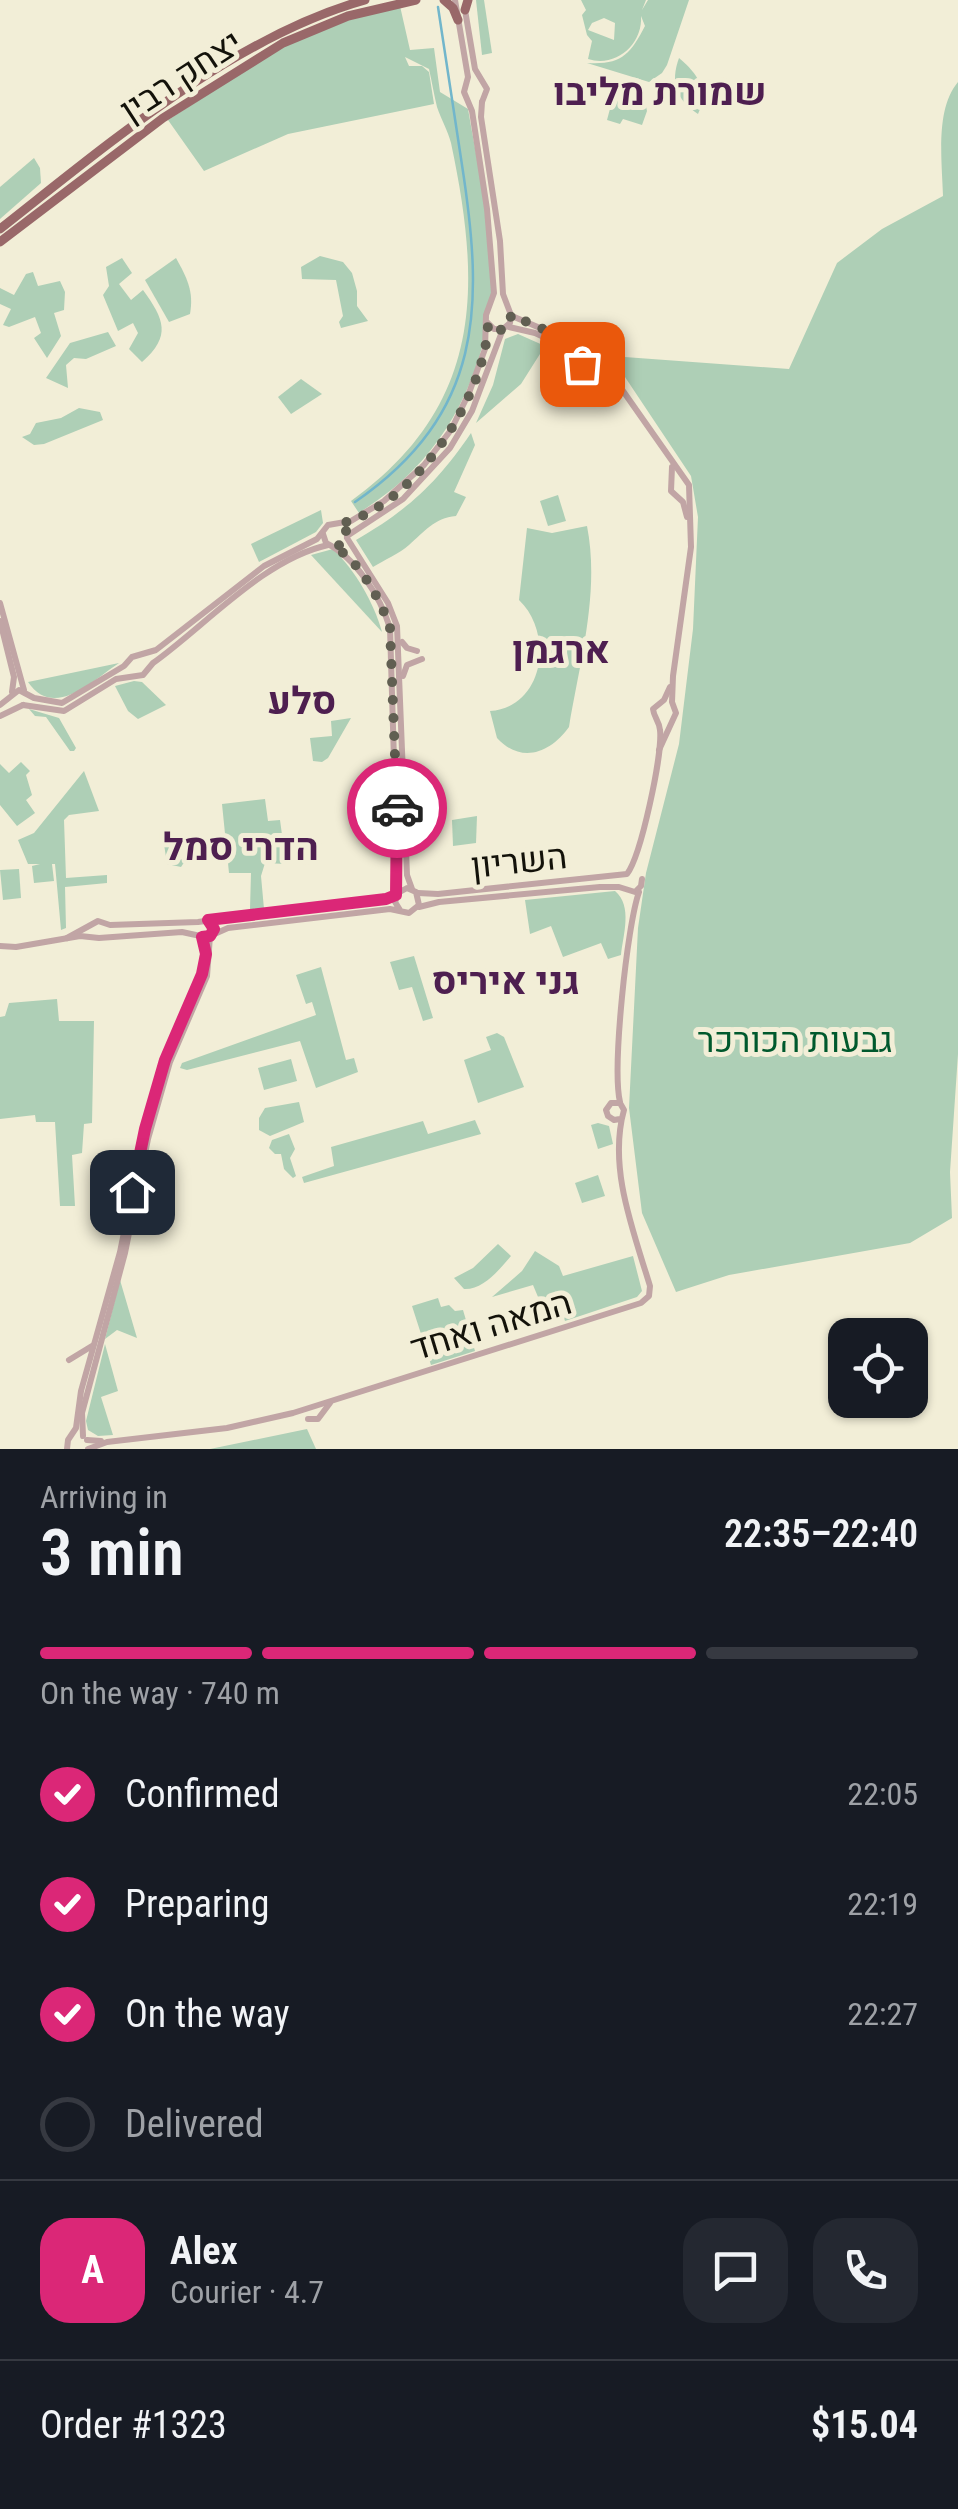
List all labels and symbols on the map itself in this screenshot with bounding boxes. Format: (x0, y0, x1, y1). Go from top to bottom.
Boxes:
street label: יצחק רבין (113, 22, 250, 131)
district label: שמורת מליבו (553, 70, 767, 114)
pin (540, 322, 625, 407)
district label: ארגמן (512, 628, 610, 672)
district label: סלע (268, 679, 336, 723)
courier (347, 758, 447, 858)
district label: הדרי סמל (163, 825, 319, 869)
street label: השריון (469, 836, 569, 887)
district label: גני איריס (432, 959, 580, 1003)
park label: גבעות הכורכר (697, 1020, 893, 1061)
pin (90, 1150, 175, 1235)
street label: המאה ואחד (406, 1282, 577, 1369)

